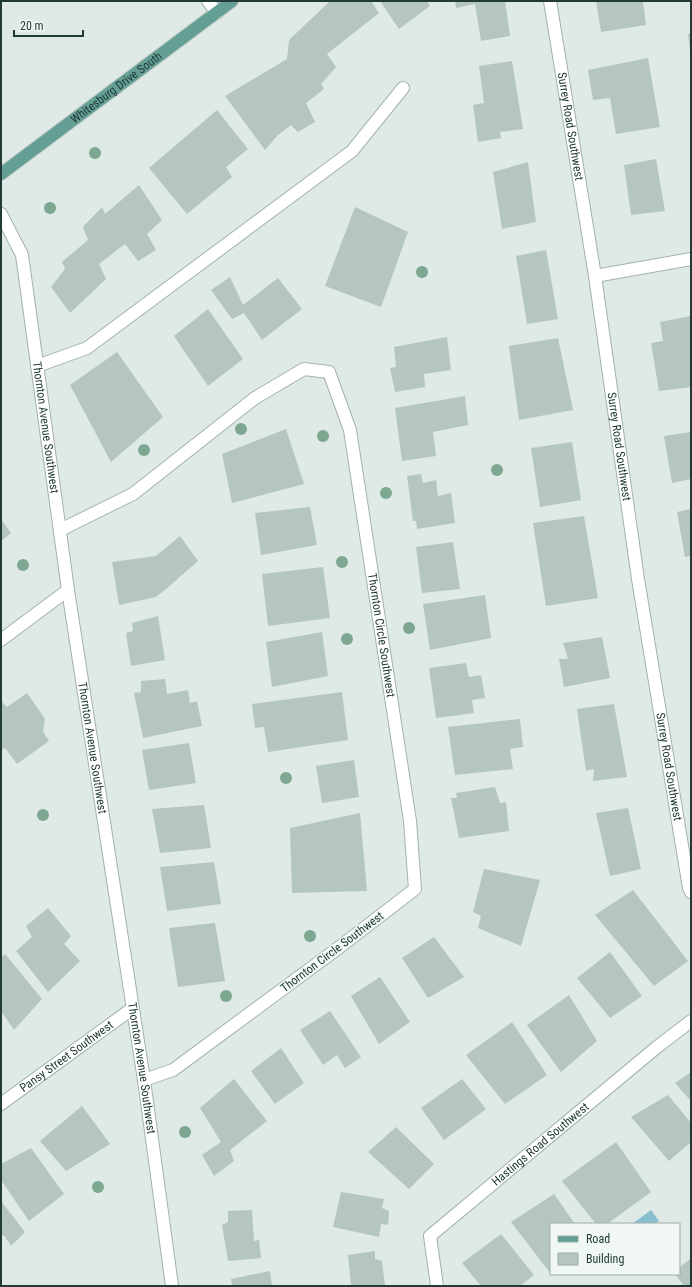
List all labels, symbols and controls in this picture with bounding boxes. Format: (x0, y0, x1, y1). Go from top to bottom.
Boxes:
scale bar (14, 12, 83, 38)
text: 20 m (20, 19, 44, 33)
street label: Whitesburg Drive South (68, 49, 165, 126)
street label: Surrey Road Southwest (555, 71, 586, 182)
street label: Thornton Avenue Southwest (30, 361, 62, 495)
street label: Surrey Road Southwest (605, 392, 634, 502)
street label: Thornton Circle Southwest (365, 572, 398, 699)
street label: Thornton Avenue Southwest (75, 681, 110, 815)
street label: Surrey Road Southwest (653, 712, 685, 822)
street label: Thornton Circle Southwest (278, 908, 387, 995)
street label: Thornton Avenue Southwest (125, 1001, 158, 1135)
street label: Pansy Street Southwest (17, 1017, 116, 1095)
street label: Hastings Road Southwest (489, 1100, 592, 1189)
legend (550, 1223, 680, 1275)
text: Road (586, 1232, 610, 1246)
text: Building (586, 1252, 624, 1266)

